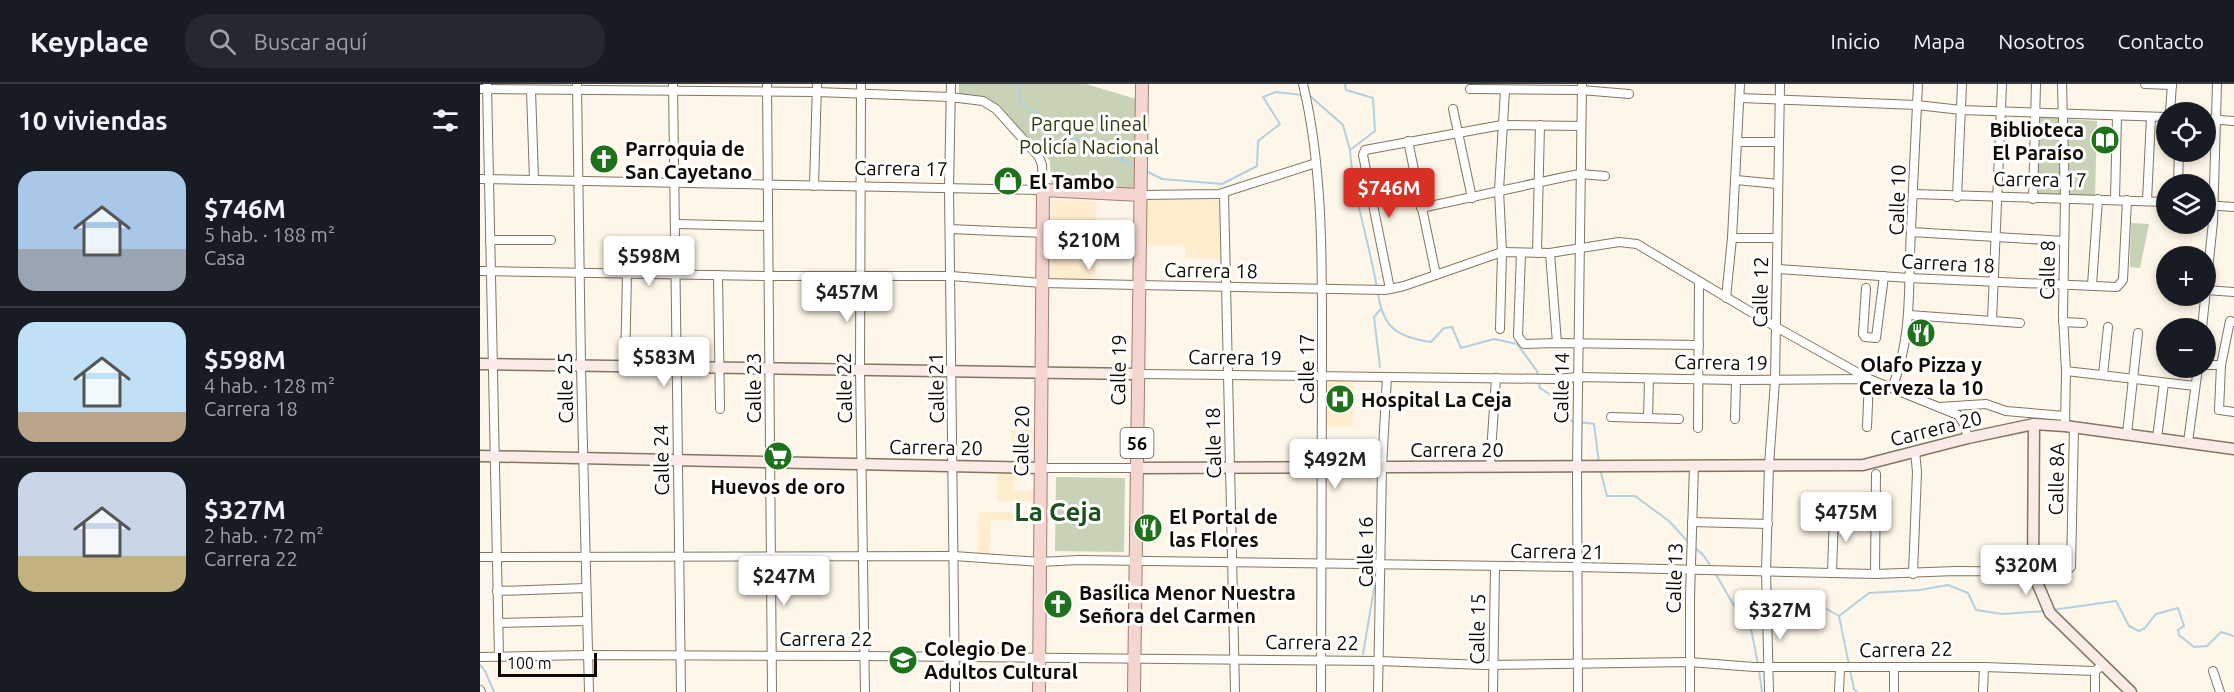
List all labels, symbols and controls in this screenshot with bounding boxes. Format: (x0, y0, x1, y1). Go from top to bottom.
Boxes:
search box (185, 14, 605, 68)
icon: search (206, 25, 239, 58)
text: Keyplace (30, 26, 149, 57)
text: Buscar aquí (254, 29, 367, 54)
text: Inicio (1831, 29, 1880, 53)
text: Mapa (1913, 29, 1965, 53)
text: Nosotros (1998, 29, 2085, 53)
text: Contacto (2118, 29, 2204, 53)
map controls (2156, 102, 2216, 378)
button: locate (2156, 102, 2216, 162)
icon: filters (429, 104, 462, 137)
text: 10 viviendas (18, 106, 168, 135)
park label: Parque lineal Policía Nacional (1019, 112, 1159, 158)
place label: Biblioteca El Paraíso (1989, 118, 2084, 164)
library icon: Biblioteca El Paraíso (2089, 124, 2121, 156)
place label: Parroquia de San Cayetano (625, 137, 752, 183)
church icon: Parroquia de San Cayetano (588, 143, 620, 175)
street label: Carrera 17 (854, 156, 948, 180)
street label: Calle 10 (1884, 164, 1910, 236)
shop icon: El Tambo (992, 165, 1024, 197)
street label: Carrera 17 (1993, 167, 2087, 191)
pin: $746M (1347, 168, 1431, 219)
place label: El Tambo (1029, 170, 1115, 193)
button: layers (2156, 174, 2216, 234)
text: $746M (1358, 176, 1420, 199)
text: $746M (204, 194, 286, 223)
icon: home (66, 195, 138, 267)
pin: $210M (1047, 220, 1131, 271)
text: 5 hab. · 188 m² (204, 223, 335, 246)
text: $210M (1058, 228, 1120, 251)
pin: $598M (607, 236, 691, 287)
street label: Calle 8 (2035, 240, 2059, 300)
text: $598M (618, 244, 680, 267)
text: Casa (204, 246, 246, 269)
button: + (2156, 246, 2216, 306)
street label: Carrera 18 (1901, 249, 1995, 277)
street label: Calle 12 (1748, 256, 1772, 328)
street label: Carrera 18 (1164, 258, 1258, 282)
pin: $457M (805, 272, 889, 323)
text: $457M (816, 280, 878, 303)
restaurant icon: Olafo Pizza y Cerveza la 10 (1905, 317, 1937, 349)
button: − (2156, 318, 2216, 378)
street label: Calle 17 (1295, 333, 1318, 405)
street label: Calle 19 (1106, 334, 1130, 406)
pin: $583M (622, 337, 706, 388)
text: $598M (204, 345, 286, 374)
text: $583M (633, 345, 695, 368)
street label: Carrera 19 (1188, 345, 1282, 369)
icon: home (66, 346, 138, 418)
street label: Carrera 19 (1674, 350, 1768, 374)
street label: Calle 25 (553, 352, 577, 424)
street label: Calle 23 (742, 352, 765, 424)
street label: Calle 22 (832, 352, 856, 424)
street label: Calle 21 (924, 352, 948, 424)
street label: Calle 14 (1549, 352, 1573, 424)
place label: Olafo Pizza y Cerveza la 10 (1859, 353, 1983, 399)
text: 4 hab. · 128 m² (204, 374, 335, 397)
hospital icon: Hospital La Ceja (1324, 383, 1356, 415)
place label: Hospital La Ceja (1361, 388, 1512, 411)
text: Carrera 18 (204, 397, 298, 420)
street label: Calle 20 (1009, 405, 1033, 477)
street label: Carrera 20 (1888, 406, 1984, 450)
street label: Calle 18 (1201, 407, 1225, 479)
street label: Calle 24 (649, 424, 673, 496)
road number: 56 (1120, 428, 1154, 458)
street label: Carrera 20 (889, 435, 983, 459)
street label: Carrera 20 (1410, 438, 1504, 461)
pin: $492M (1293, 439, 1377, 490)
supermarket icon: Huevos de oro (762, 440, 794, 472)
street label: Calle 8A (2044, 442, 2068, 516)
text: $492M (1304, 447, 1366, 470)
place label: Huevos de oro (711, 475, 845, 498)
pin: $475M (1804, 492, 1888, 543)
text: $327M (204, 495, 286, 524)
icon: home (66, 496, 138, 568)
district label: La Ceja (1014, 497, 1102, 526)
text: $475M (1815, 500, 1877, 523)
place label: El Portal de las Flores (1169, 505, 1278, 551)
restaurant icon: El Portal de las Flores (1132, 512, 1164, 544)
street label: Calle 16 (1354, 516, 1377, 588)
text: 2 hab. · 72 m² (204, 524, 324, 547)
street label: Carrera 21 (1510, 539, 1604, 563)
street label: Calle 13 (1661, 542, 1687, 614)
pin: $320M (1984, 545, 2068, 596)
text: Carrera 22 (204, 547, 298, 570)
text: $320M (1995, 553, 2057, 576)
pin: $247M (742, 556, 826, 607)
text: $247M (753, 564, 815, 587)
place label: Basílica Menor Nuestra Señora del Carmen (1079, 581, 1296, 627)
church icon: Basílica Menor Nuestra Señora del Carmen (1042, 588, 1074, 620)
pin: $327M (1738, 590, 1822, 641)
street label: Calle 15 (1465, 593, 1489, 665)
text: $327M (1749, 598, 1811, 621)
street label: Carrera 22 (779, 627, 873, 650)
street label: Carrera 22 (1265, 630, 1359, 654)
place label: Colegio De Adultos Cultural (924, 637, 1078, 683)
street label: Carrera 22 (1859, 637, 1953, 661)
school or university icon: Colegio De Adultos Cultural (887, 644, 919, 676)
scale bar (498, 650, 597, 678)
text: 100 m (507, 654, 552, 672)

